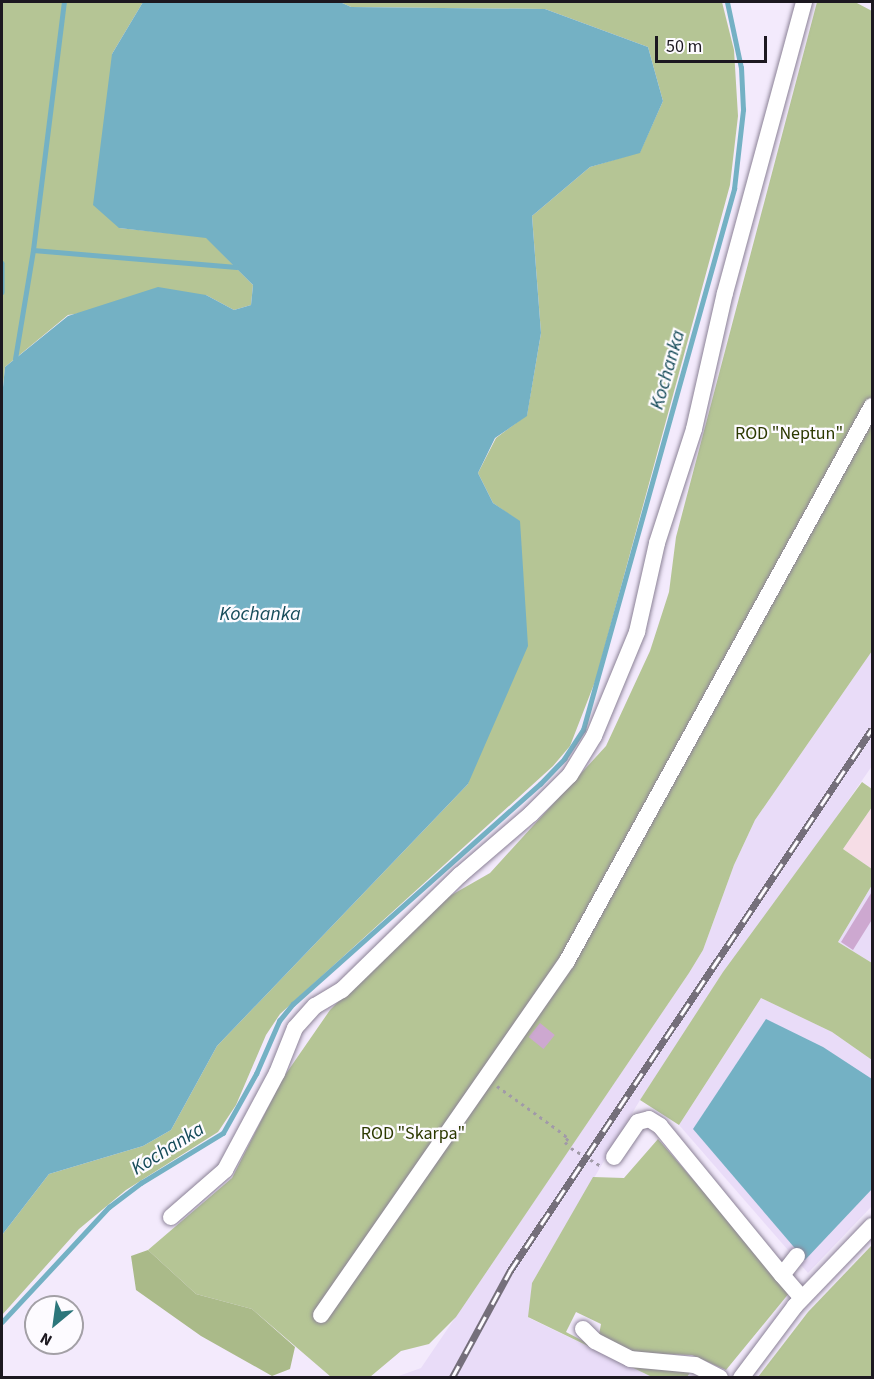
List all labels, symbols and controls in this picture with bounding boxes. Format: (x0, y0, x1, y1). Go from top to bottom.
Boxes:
scale bar (658, 24, 770, 62)
text: 50 m (666, 34, 702, 59)
water label: Kochanka (645, 328, 691, 412)
park label: ROD "Neptun" (735, 423, 843, 445)
water label: Kochanka (219, 602, 301, 626)
water label: Kochanka (127, 1117, 209, 1181)
park label: ROD "Skarpa" (361, 1123, 465, 1145)
north arrow (24, 1295, 84, 1355)
text: N (36, 1327, 56, 1351)

